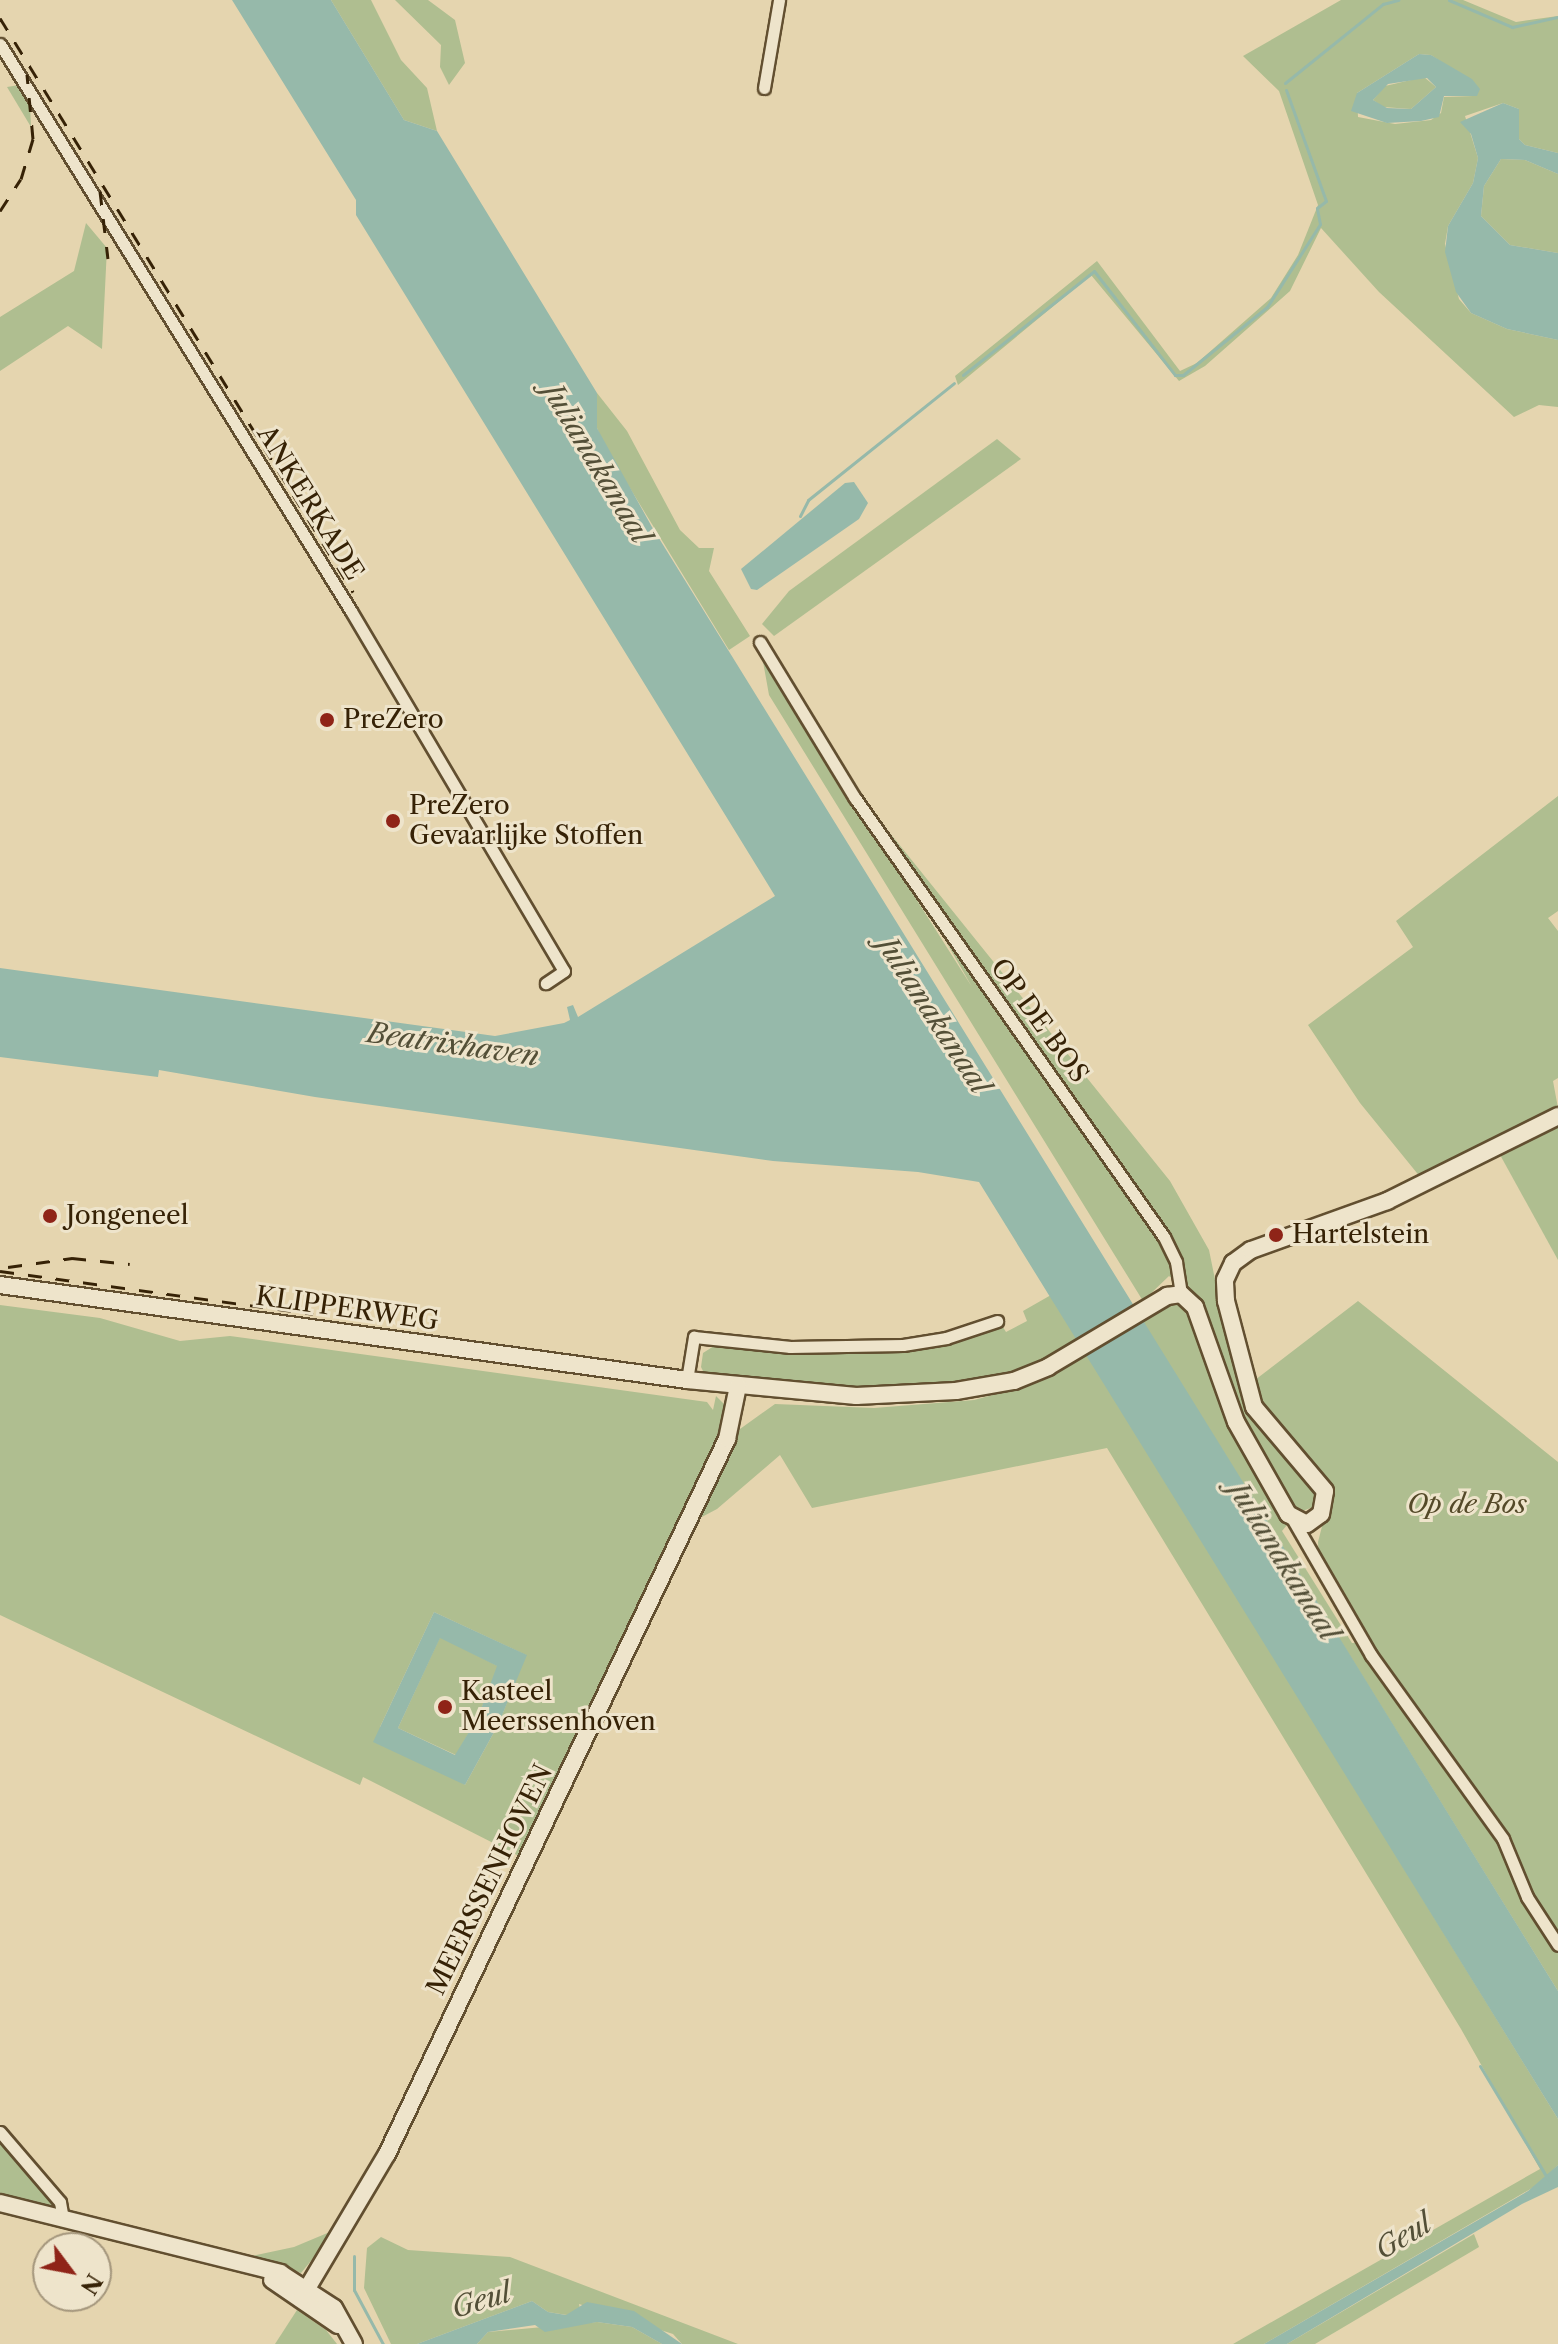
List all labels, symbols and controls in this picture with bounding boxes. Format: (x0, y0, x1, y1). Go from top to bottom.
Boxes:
water label: Julianakanaal (536, 376, 658, 550)
street label: ANKERKADE (250, 420, 370, 586)
place label: PreZero (343, 704, 444, 736)
marker: PreZero (318, 711, 336, 729)
place label: PreZero Gevaarlijke Stoffen (409, 790, 643, 852)
marker: PreZero Gevaarlijke Stoffen (384, 812, 402, 830)
water label: Julianakanaal (870, 930, 998, 1100)
street label: OP DE BOS (983, 953, 1095, 1089)
water label: Beatrixhaven (365, 1015, 541, 1073)
place label: Jongeneel (66, 1200, 188, 1232)
marker: Jongeneel (41, 1207, 59, 1225)
place label: Hartelstein (1292, 1219, 1429, 1251)
marker: Hartelstein (1267, 1226, 1285, 1244)
street label: KLIPPERWEG (254, 1281, 440, 1337)
water label: Julianakanaal (1222, 1475, 1346, 1647)
park label: Op de Bos (1407, 1489, 1527, 1521)
place label: Kasteel Meerssenhoven (461, 1676, 656, 1738)
marker: Kasteel Meerssenhoven (436, 1698, 454, 1716)
street label: MEERSSENHOVEN (421, 1760, 559, 2000)
water label: Geul (1368, 2206, 1438, 2266)
north arrow (32, 2232, 112, 2312)
text: N (75, 2269, 108, 2299)
water label: Geul (447, 2275, 515, 2325)

